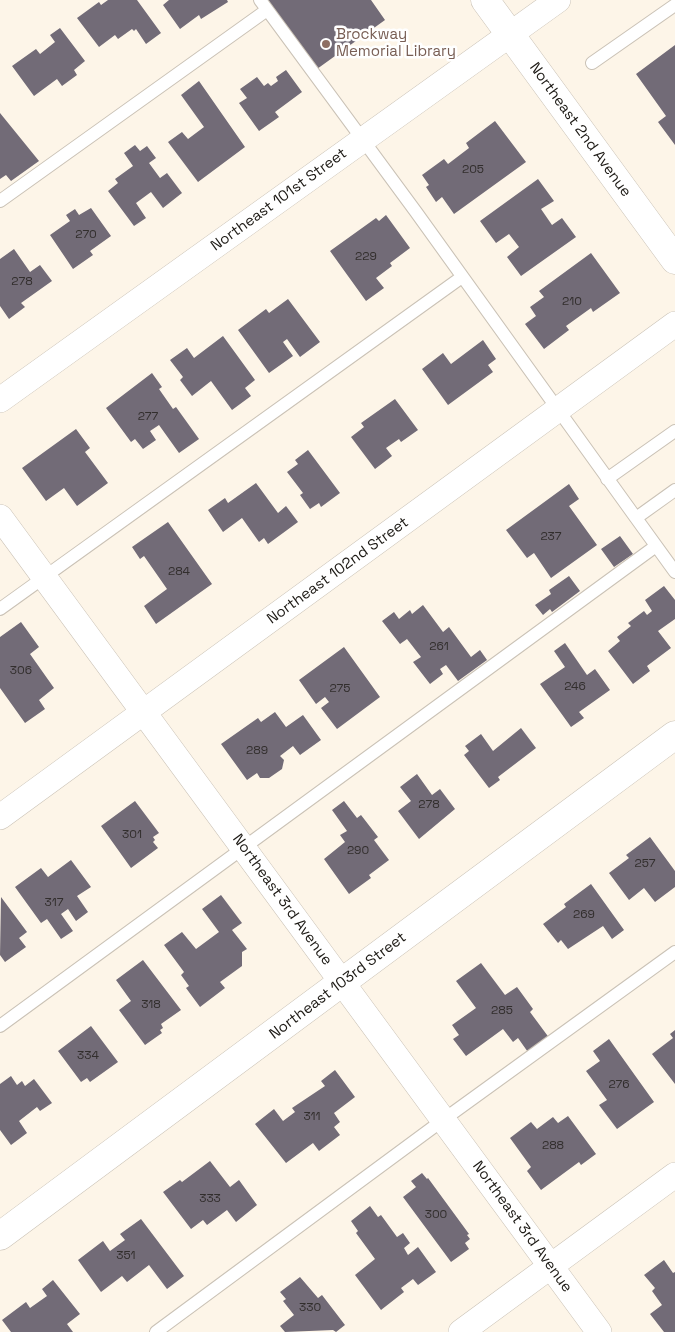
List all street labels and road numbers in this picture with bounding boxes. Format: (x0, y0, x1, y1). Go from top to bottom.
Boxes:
street label: Northeast 2nd Avenue (525, 59, 635, 201)
street label: Northeast 101st Street (208, 145, 350, 255)
street label: Northeast 102nd Street (264, 514, 412, 628)
street label: Northeast 3rd Avenue (228, 831, 336, 969)
street label: Northeast 103rd Street (266, 929, 410, 1043)
street label: Northeast 3rd Avenue (468, 1158, 576, 1296)

